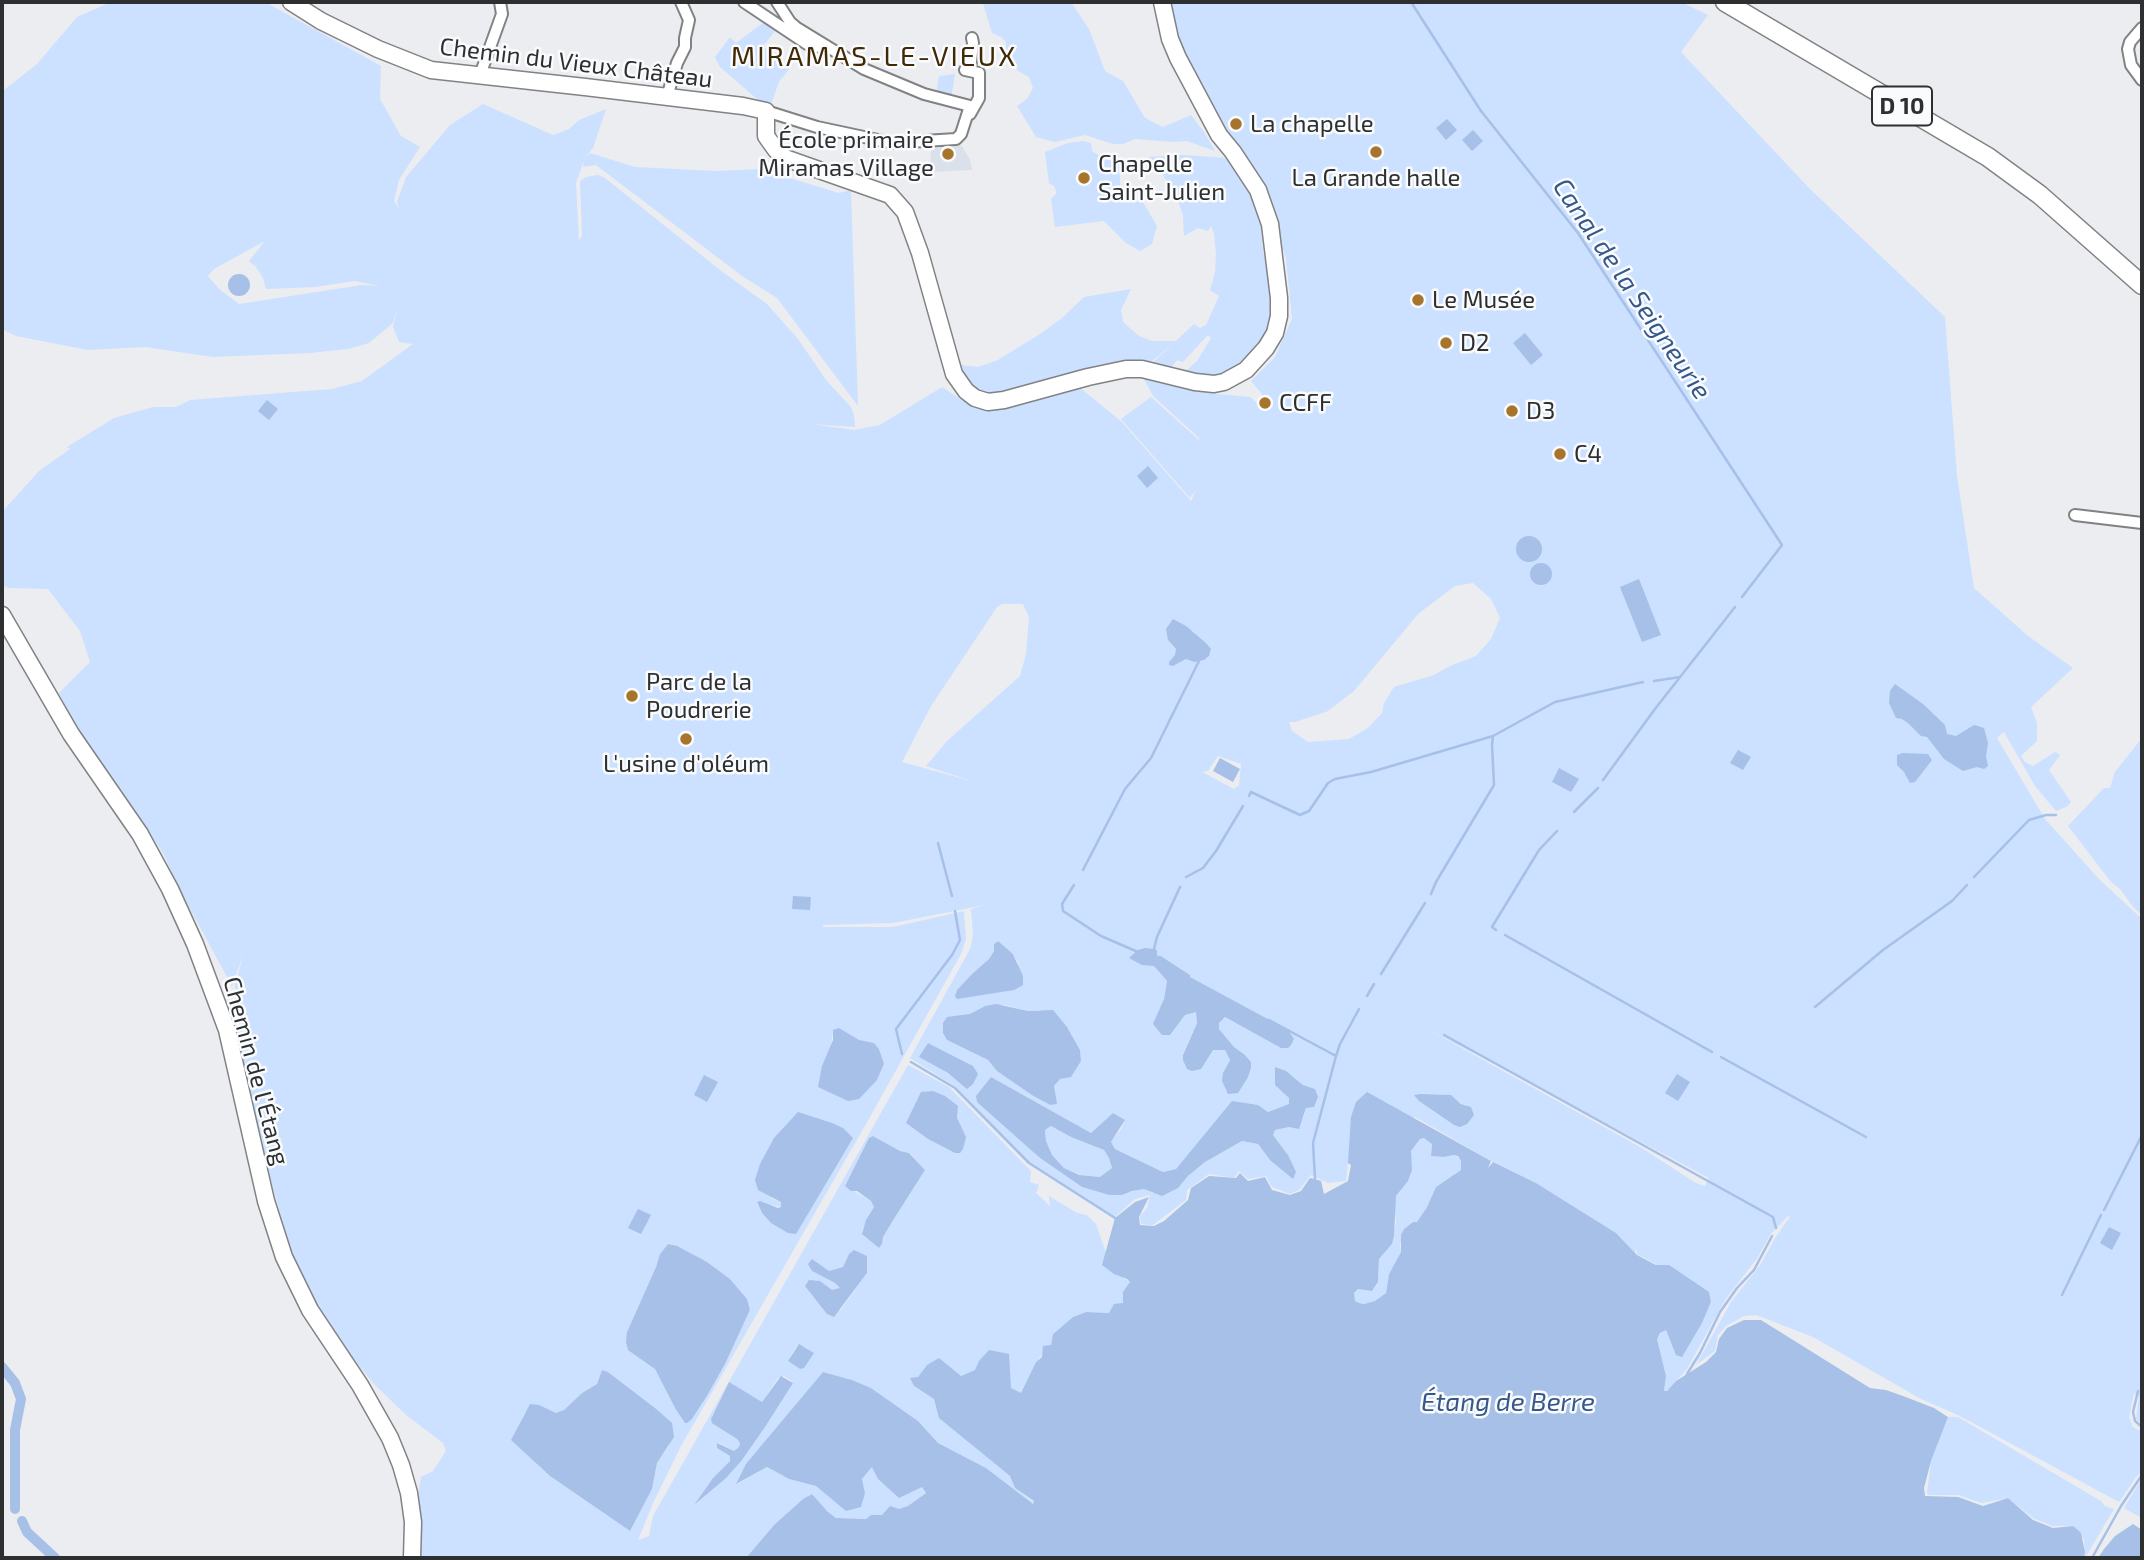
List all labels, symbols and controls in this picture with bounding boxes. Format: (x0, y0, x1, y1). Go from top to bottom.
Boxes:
street label: Chemin du Vieux Château (438, 32, 714, 94)
district label: MIRAMAS-LE-VIEUX (733, 40, 1015, 74)
road number: D 10 (1872, 86, 1932, 125)
place label: La chapelle (1250, 110, 1374, 138)
marker: La chapelle (1228, 116, 1244, 132)
place label: École primaire Miramas Village (758, 126, 934, 182)
marker: La Grande halle (1368, 144, 1384, 160)
marker: École primaire Miramas Village (940, 146, 956, 162)
place label: Chapelle Saint-Julien (1098, 150, 1225, 206)
place label: La Grande halle (1292, 164, 1460, 192)
marker: Chapelle Saint-Julien (1076, 170, 1092, 186)
water label: Canal de la Seigneurie (1546, 172, 1718, 406)
place label: Le Musée (1432, 286, 1535, 314)
marker: Le Musée (1410, 292, 1426, 308)
place label: D2 (1460, 329, 1489, 357)
marker: D2 (1438, 335, 1454, 351)
place label: CCFF (1279, 389, 1332, 417)
marker: CCFF (1257, 395, 1273, 411)
place label: D3 (1526, 397, 1555, 425)
marker: D3 (1504, 403, 1520, 419)
place label: C4 (1574, 440, 1602, 468)
marker: C4 (1552, 446, 1568, 462)
place label: Parc de la Poudrerie (646, 668, 752, 724)
marker: Parc de la Poudrerie (624, 688, 640, 704)
marker: L'usine d'oléum (678, 731, 694, 747)
place label: L'usine d'oléum (603, 750, 769, 778)
street label: Chemin de l’Étang (217, 974, 295, 1168)
water label: Étang de Berre (1421, 1386, 1595, 1418)

